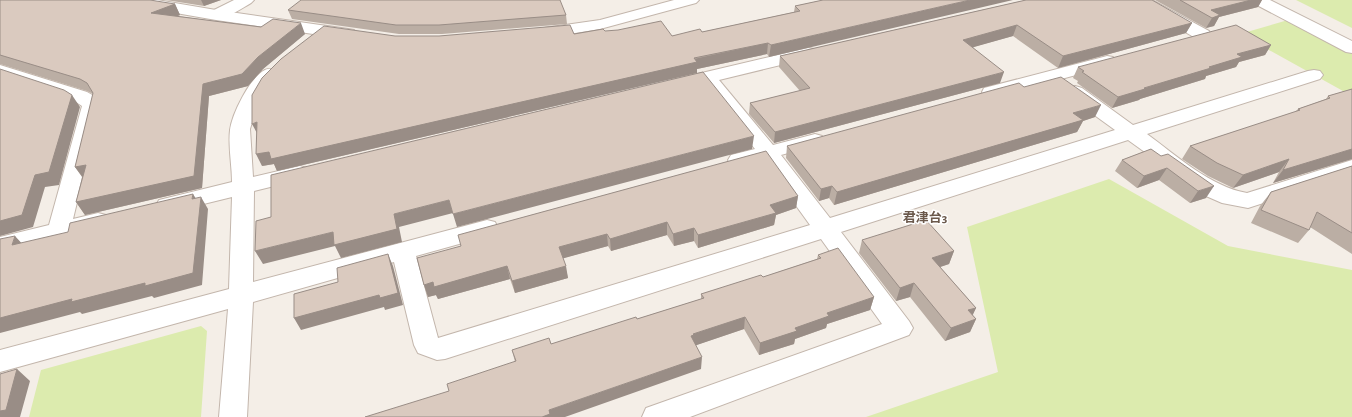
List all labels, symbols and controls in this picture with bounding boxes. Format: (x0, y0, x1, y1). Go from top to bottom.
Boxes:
district label: 君津台3 (903, 210, 948, 225)

